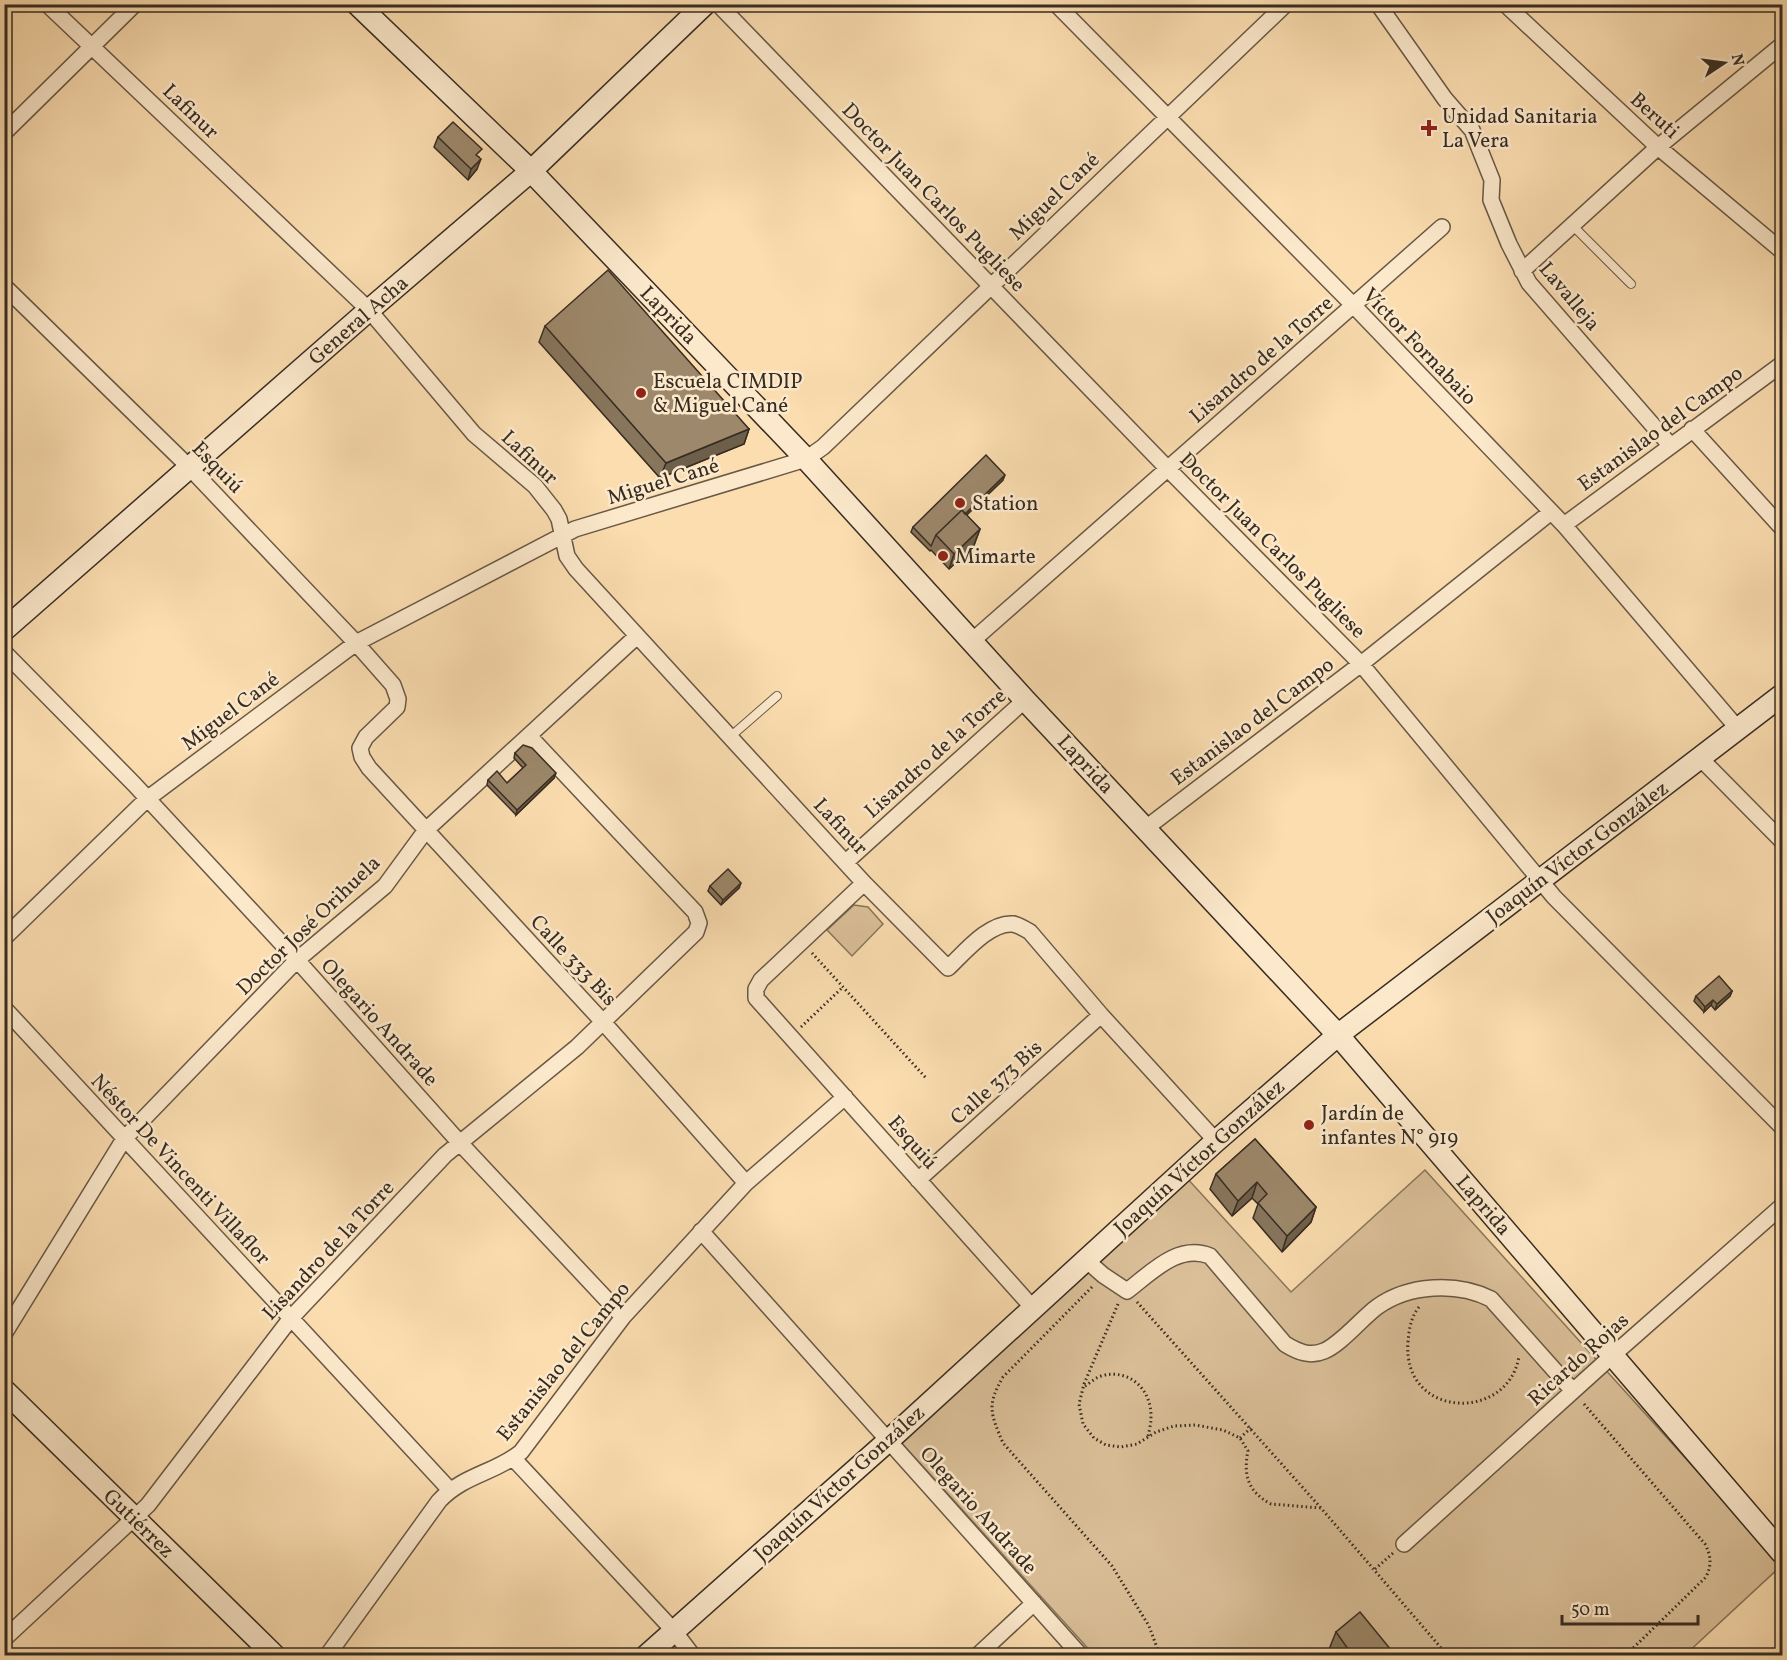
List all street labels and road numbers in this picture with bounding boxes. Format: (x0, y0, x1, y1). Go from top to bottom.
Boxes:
street label: Lafinur (155, 78, 225, 146)
street label: Beruti (1623, 86, 1685, 146)
street label: Doctor Juan Carlos Pugliese (835, 97, 1031, 299)
street label: Miguel Cané (1003, 146, 1107, 248)
street label: Lavalleja (1531, 256, 1606, 338)
street label: General Acha (303, 270, 415, 373)
street label: Laprida (633, 280, 703, 352)
street label: Víctor Fornabaio (1355, 282, 1483, 412)
street label: Lisandro de la Torre (1184, 289, 1340, 431)
street label: Estanislao del Campo (1572, 359, 1749, 499)
street label: Lafinur (494, 424, 564, 492)
street label: Esquiú (185, 435, 249, 501)
street label: Doctor Juan Carlos Pugliese (1172, 446, 1372, 646)
street label: Miguel Cané (604, 452, 723, 513)
street label: Estanislao del Campo (1165, 651, 1341, 793)
street label: Miguel Cané (176, 666, 286, 759)
street label: Lisandro de la Torre (859, 682, 1013, 826)
street label: Laprida (1050, 729, 1120, 801)
street label: Joaquín Víctor González (1481, 775, 1675, 931)
street label: Lafinur (806, 792, 874, 862)
street label: Doctor José Orihuela (231, 850, 387, 1002)
street label: Calle 333 Bis (523, 909, 623, 1013)
street label: Olegario Andrade (313, 953, 444, 1093)
street label: Calle 373 Bis (945, 1034, 1049, 1132)
street label: Néstor De Vincenti Villaflor (83, 1068, 277, 1272)
street label: Joaquín Víctor González (1108, 1073, 1292, 1243)
street label: Esquiú (880, 1110, 944, 1176)
street label: Laprida (1448, 1169, 1517, 1243)
street label: Lisandro de la Torre (256, 1175, 402, 1327)
street label: Estanislao del Campo (491, 1276, 638, 1448)
street label: Ricardo Rojas (1522, 1307, 1636, 1413)
street label: Joaquín Víctor González (748, 1399, 932, 1569)
street label: Olegario Andrade (912, 1441, 1043, 1581)
street label: Gutiérrez (96, 1483, 180, 1565)

